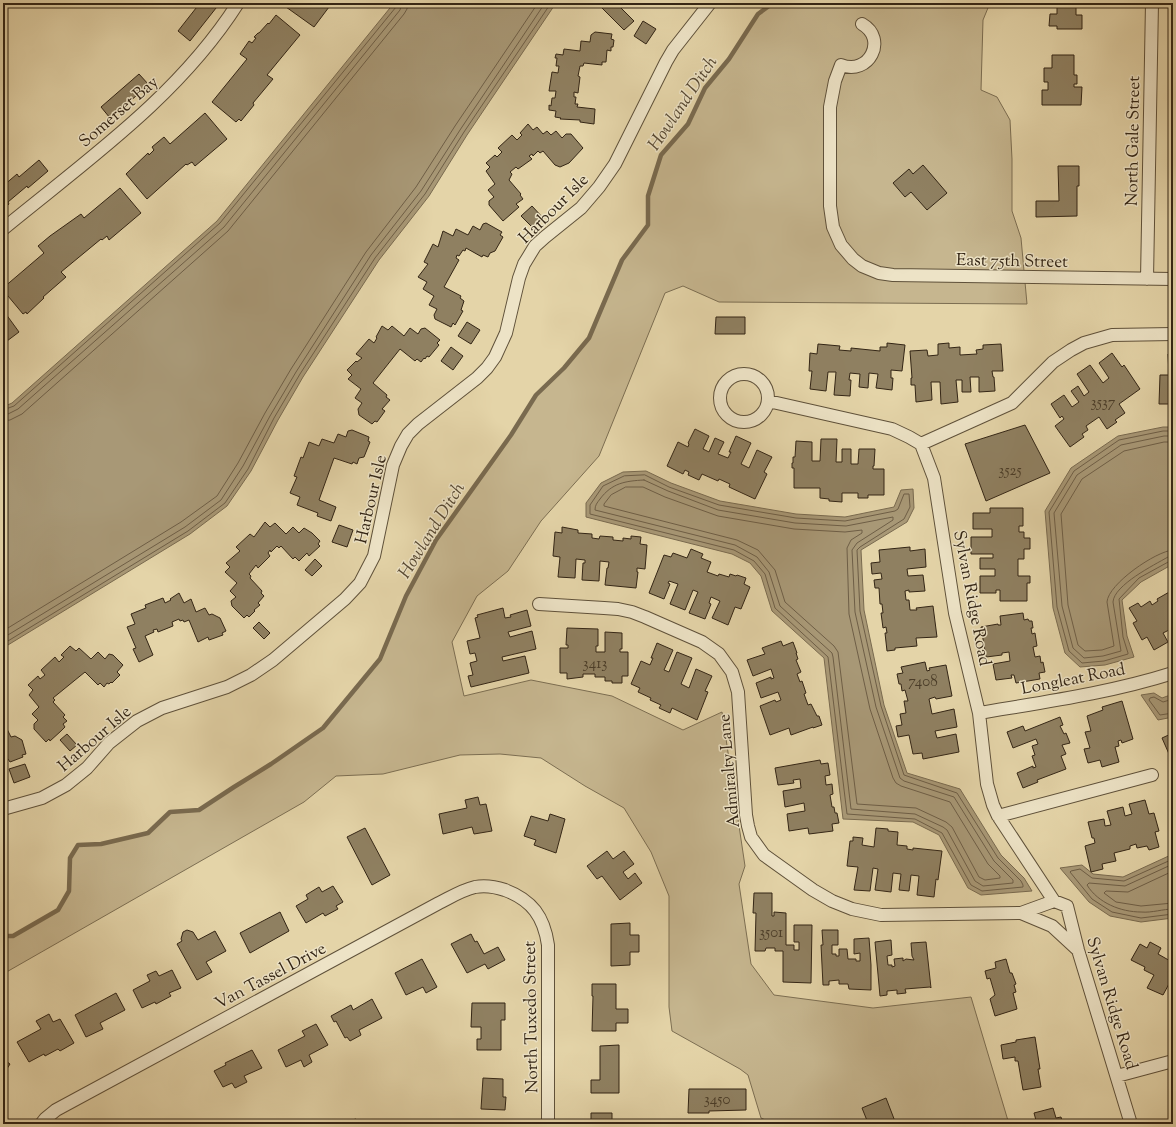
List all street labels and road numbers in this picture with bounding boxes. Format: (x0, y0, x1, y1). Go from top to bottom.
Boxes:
street label: Somerset Bay (74, 71, 165, 154)
street label: North Gale Street (1121, 76, 1147, 206)
street label: Harbour Isle (514, 169, 595, 250)
street label: East 75th Street (956, 249, 1068, 275)
street label: Harbour Isle (350, 453, 394, 546)
street label: Sylvan Ridge Road (946, 528, 996, 669)
street label: Longleat Road (1019, 658, 1128, 702)
street label: Harbour Isle (53, 701, 137, 778)
street label: Admiralty Lane (713, 713, 747, 829)
street label: Sylvan Ridge Road (1079, 934, 1143, 1073)
street label: Van Tassel Drive (211, 937, 331, 1016)
street label: North Tuxedo Street (519, 941, 545, 1093)

